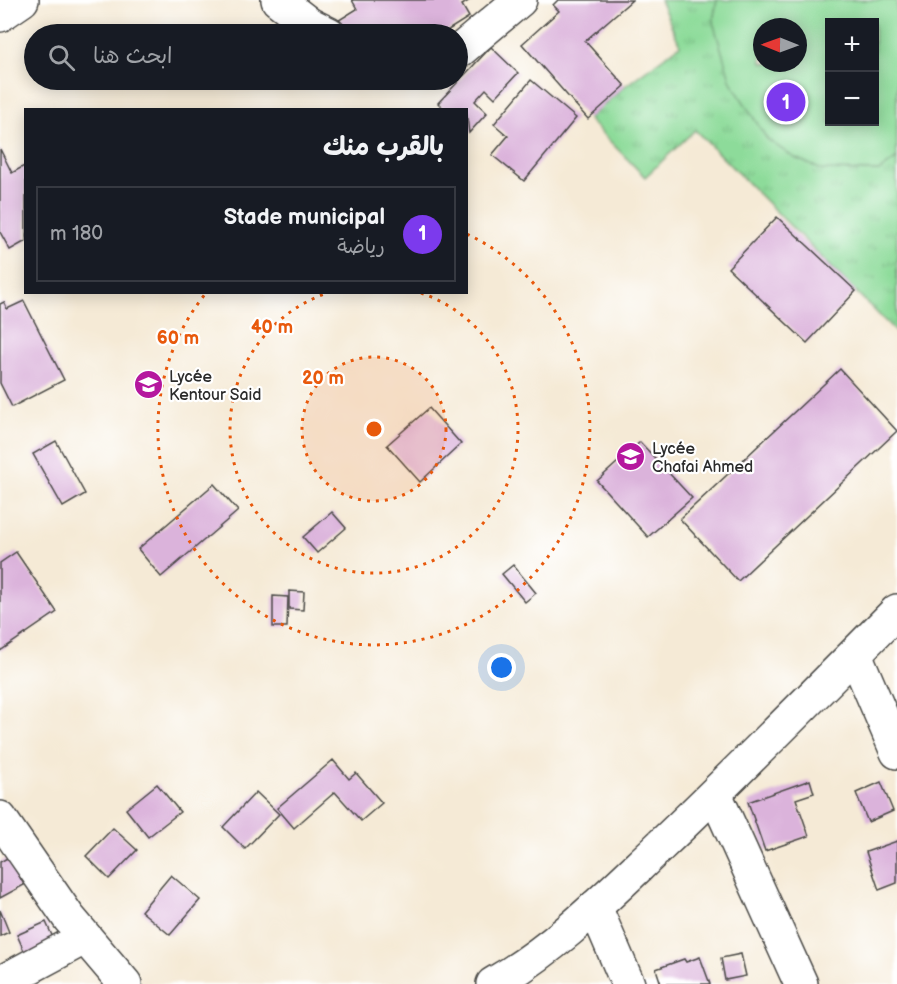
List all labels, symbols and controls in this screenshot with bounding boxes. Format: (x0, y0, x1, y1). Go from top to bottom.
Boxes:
north arrow (753, 18, 807, 72)
map controls (825, 18, 879, 126)
button: + (825, 18, 879, 72)
search box (24, 24, 468, 90)
icon: search (45, 41, 78, 74)
text: ابحث هنا (93, 43, 173, 70)
button: − (825, 72, 879, 126)
pin: 1 (766, 80, 806, 124)
text: بالقرب منك (323, 132, 444, 163)
text: Stade municipal (224, 204, 385, 231)
text: 180 m (50, 222, 103, 246)
text: 1 (418, 222, 427, 246)
text: رياضة (337, 235, 385, 259)
text: 40 m (251, 317, 293, 338)
text: 60 m (157, 328, 199, 349)
place label: Lycée Kentour Said (169, 368, 261, 405)
text: 20 m (302, 368, 344, 389)
school or university icon: Lycée Kentour Said (132, 369, 164, 401)
centre of rings (364, 419, 384, 439)
place label: Lycée Chafai Ahmed (652, 440, 753, 477)
school or university icon: Lycée Chafai Ahmed (615, 441, 647, 473)
your location (487, 653, 516, 682)

